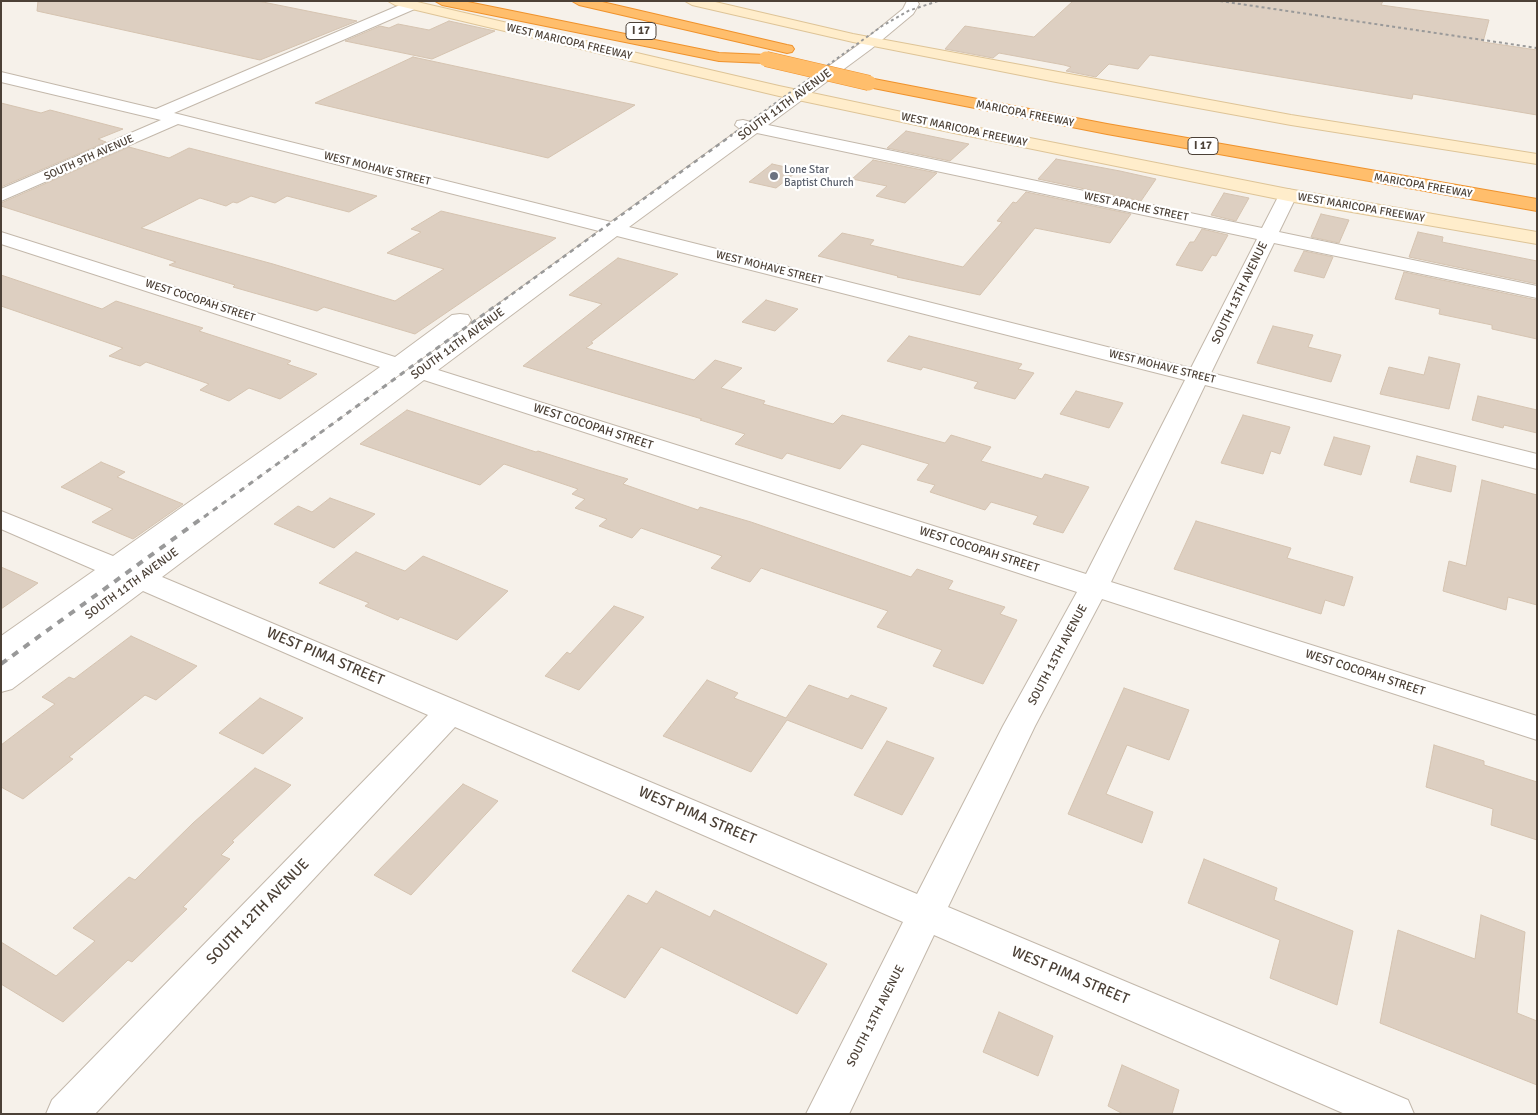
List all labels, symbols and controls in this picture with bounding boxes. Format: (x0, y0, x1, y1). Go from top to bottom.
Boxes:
street label: WEST MARICOPA FREEWAY (505, 21, 633, 63)
road number: I 17 (626, 22, 656, 40)
street label: SOUTH 11TH AVENUE (735, 66, 835, 144)
street label: MARICOPA FREEWAY (975, 98, 1075, 130)
street label: WEST MARICOPA FREEWAY (900, 110, 1028, 150)
street label: SOUTH 9TH AVENUE (42, 132, 136, 184)
road number: I 17 (1188, 138, 1218, 154)
street label: WEST MOHAVE STREET (322, 149, 432, 189)
place label: Lone Star Baptist Church (784, 163, 854, 189)
marker: Lone Star Baptist Church (768, 170, 780, 182)
street label: MARICOPA FREEWAY (1373, 171, 1473, 201)
street label: WEST APACHE STREET (1083, 189, 1189, 225)
street label: WEST MARICOPA FREEWAY (1296, 190, 1426, 226)
street label: SOUTH 13TH AVENUE (1209, 239, 1271, 347)
street label: WEST MOHAVE STREET (714, 248, 824, 288)
street label: WEST COCOPAH STREET (143, 277, 257, 325)
street label: SOUTH 11TH AVENUE (408, 305, 508, 383)
street label: WEST MOHAVE STREET (1107, 347, 1217, 387)
street label: WEST COCOPAH STREET (531, 401, 655, 453)
street label: WEST COCOPAH STREET (917, 524, 1041, 576)
street label: SOUTH 11TH AVENUE (82, 545, 182, 623)
street label: SOUTH 13TH AVENUE (1025, 602, 1091, 708)
street label: WEST PIMA STREET (263, 624, 387, 690)
street label: WEST COCOPAH STREET (1303, 647, 1427, 699)
street label: WEST PIMA STREET (635, 783, 759, 849)
street label: SOUTH 12TH AVENUE (203, 855, 313, 969)
street label: WEST PIMA STREET (1008, 943, 1132, 1009)
street label: SOUTH 13TH AVENUE (844, 963, 908, 1069)

